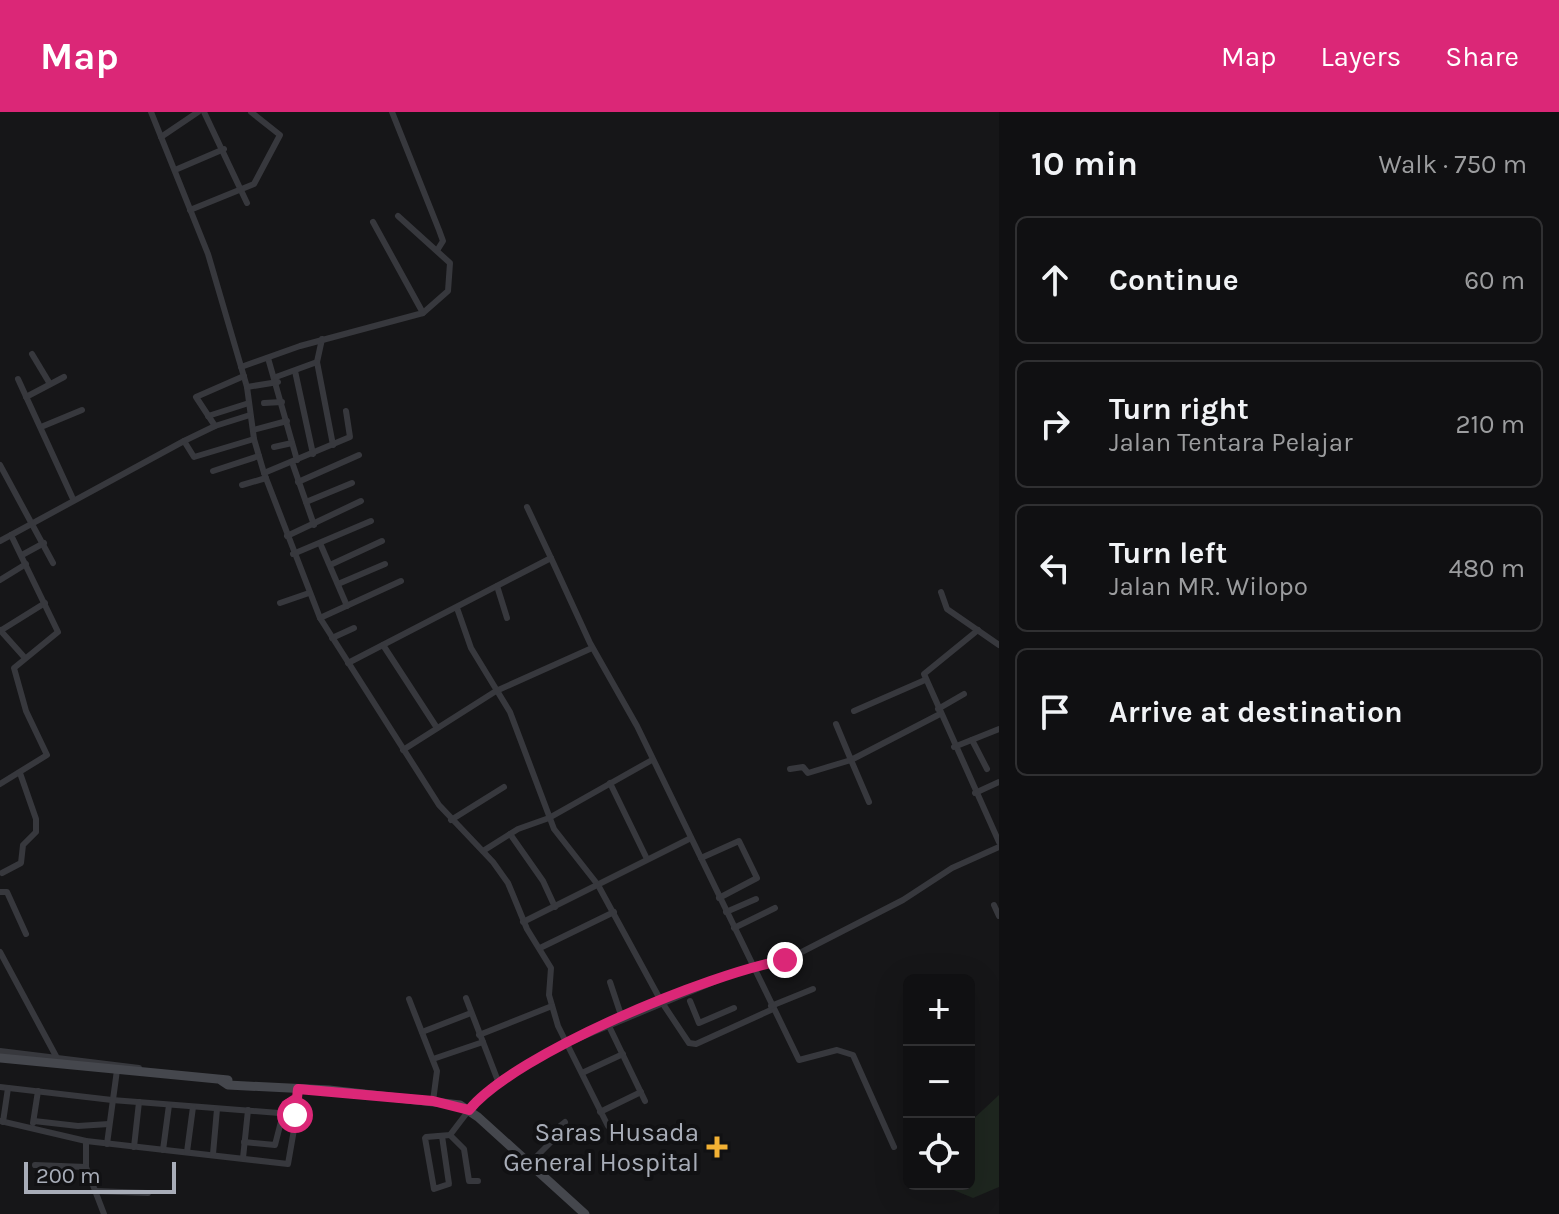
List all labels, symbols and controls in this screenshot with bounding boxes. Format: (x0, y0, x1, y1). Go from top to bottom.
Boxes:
text: Map (40, 34, 119, 79)
text: Map (1221, 40, 1276, 73)
text: Layers (1320, 40, 1401, 73)
text: Share (1445, 40, 1519, 73)
text: 10 min (1031, 144, 1138, 184)
text: Walk · 750 m (1379, 149, 1527, 180)
icon: ahead (1033, 258, 1077, 302)
text: Continue (1109, 262, 1239, 298)
text: 60 m (1464, 265, 1525, 296)
text: Turn right (1109, 391, 1249, 427)
icon: right (1033, 402, 1077, 446)
text: 210 m (1455, 409, 1525, 440)
text: Jalan Tentara Pelajar (1109, 427, 1353, 458)
text: Turn left (1109, 535, 1227, 571)
icon: left (1033, 546, 1077, 590)
text: 480 m (1449, 553, 1525, 584)
text: Jalan MR. Wilopo (1109, 571, 1308, 602)
icon: arrive (1033, 690, 1077, 734)
text: Arrive at destination (1109, 694, 1403, 730)
route end (767, 942, 803, 978)
map controls (903, 974, 975, 1190)
button: + (903, 974, 975, 1046)
button: − (903, 1046, 975, 1118)
route start (277, 1097, 313, 1133)
place label: Saras Husada General Hospital (503, 1117, 699, 1178)
button: locate (903, 1118, 975, 1190)
marker: Saras Husada General Hospital (706, 1136, 728, 1158)
scale bar (24, 1158, 176, 1194)
text: 200 m (36, 1163, 101, 1189)

